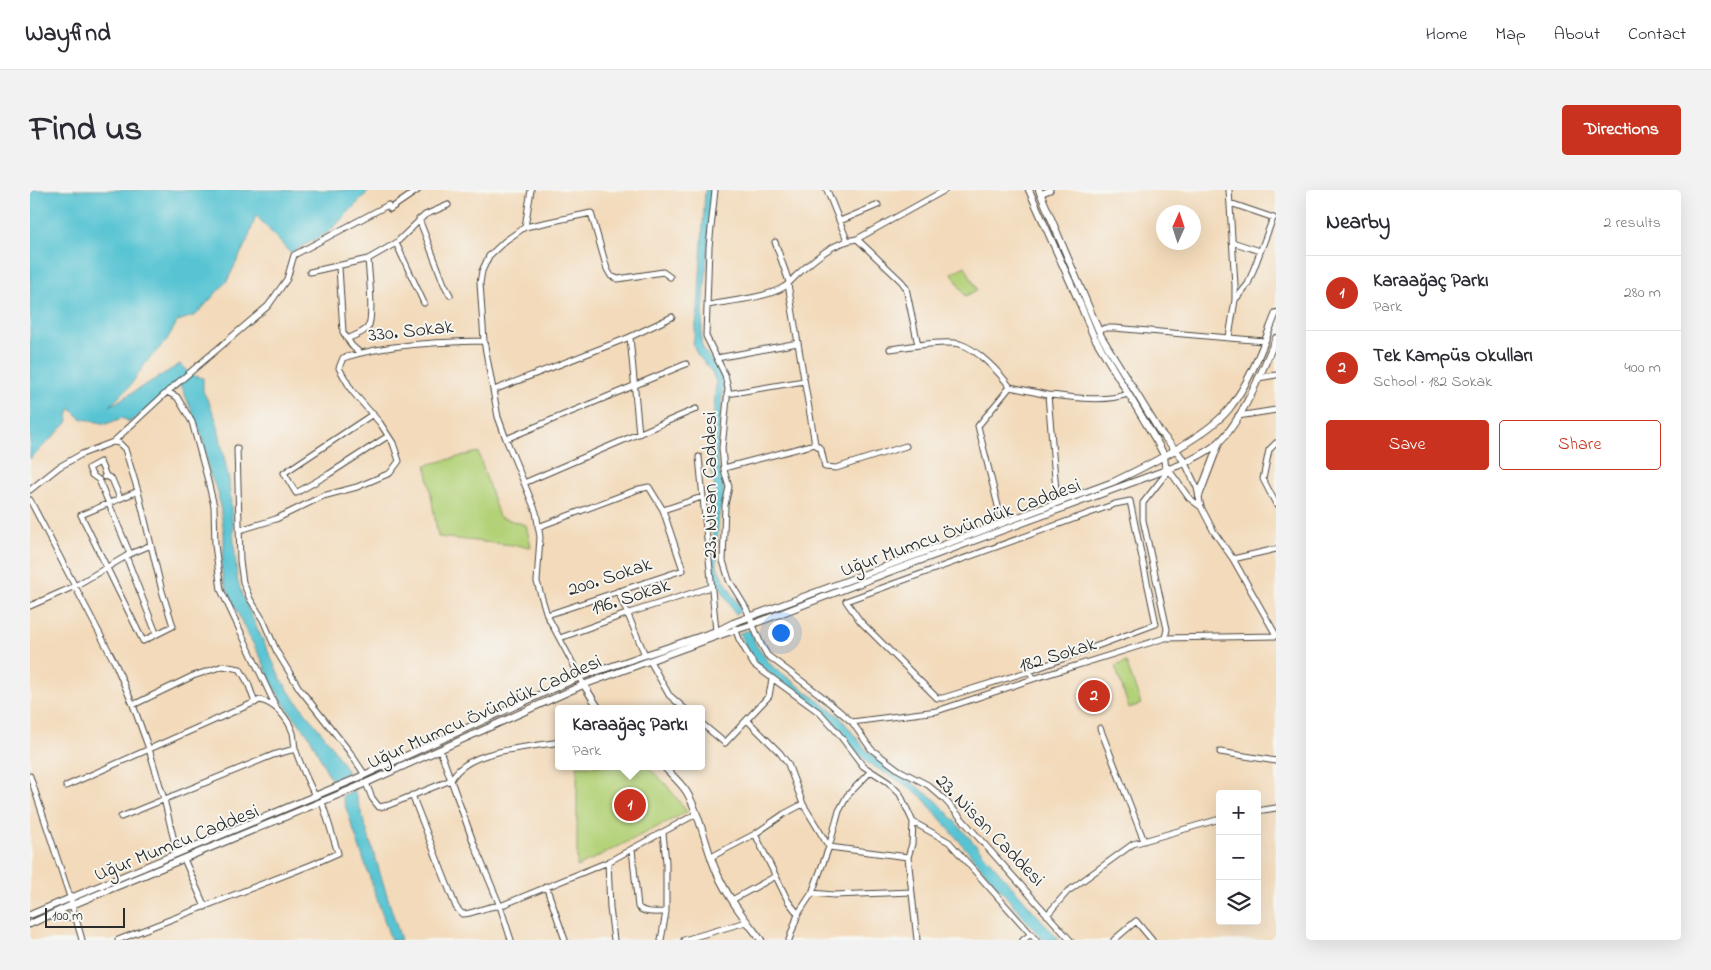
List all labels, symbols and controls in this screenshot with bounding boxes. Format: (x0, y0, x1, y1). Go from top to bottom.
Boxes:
text: Wayfind (25, 17, 111, 52)
text: Home (1426, 22, 1467, 48)
text: Map (1495, 22, 1526, 48)
text: About (1554, 22, 1600, 48)
text: Contact (1628, 22, 1686, 48)
text: Find us (30, 105, 142, 156)
button: Directions (1562, 105, 1681, 155)
north arrow (1156, 205, 1201, 250)
text: Nearby (1326, 208, 1390, 238)
text: 2 results (1603, 211, 1661, 235)
text: Karaağaç Parkı (1373, 268, 1489, 295)
text: 1 (1339, 281, 1345, 305)
text: 280 m (1624, 281, 1661, 305)
text: Park (1373, 295, 1402, 319)
street label: 330. Sokak (367, 313, 455, 351)
text: Tek Kampüs Okulları (1373, 343, 1533, 370)
text: 2 (1338, 356, 1346, 380)
text: 400 m (1624, 356, 1661, 380)
text: School · 182 Sokak (1373, 370, 1492, 394)
street label: 23. Nisan Caddesi (697, 411, 726, 559)
button: Save (1326, 420, 1489, 470)
button: Share (1499, 420, 1661, 470)
street label: Uğur Mumcu Övündük Caddesi (837, 472, 1086, 587)
street label: 200. Sokak (564, 551, 656, 605)
street label: 196. Sokak (588, 572, 674, 624)
your location (768, 620, 794, 646)
street label: 182 Sokak (1016, 630, 1101, 682)
street label: Uğur Mumcu Övündük Caddesi (363, 648, 607, 779)
pin: 2 (1078, 677, 1110, 715)
popup (555, 705, 705, 770)
text: Karaağaç Parkı (572, 712, 688, 739)
text: Park (572, 739, 601, 763)
street label: 23. Nisan Caddesi (927, 768, 1051, 894)
pin: 1 (614, 786, 646, 824)
map controls (1216, 790, 1261, 925)
button: + (1216, 790, 1261, 835)
street label: Uğur Mumcu Caddesi (90, 798, 264, 891)
button: − (1216, 835, 1261, 880)
button: layers (1216, 880, 1261, 925)
scale bar (45, 905, 125, 928)
text: 100 m (52, 906, 83, 927)

